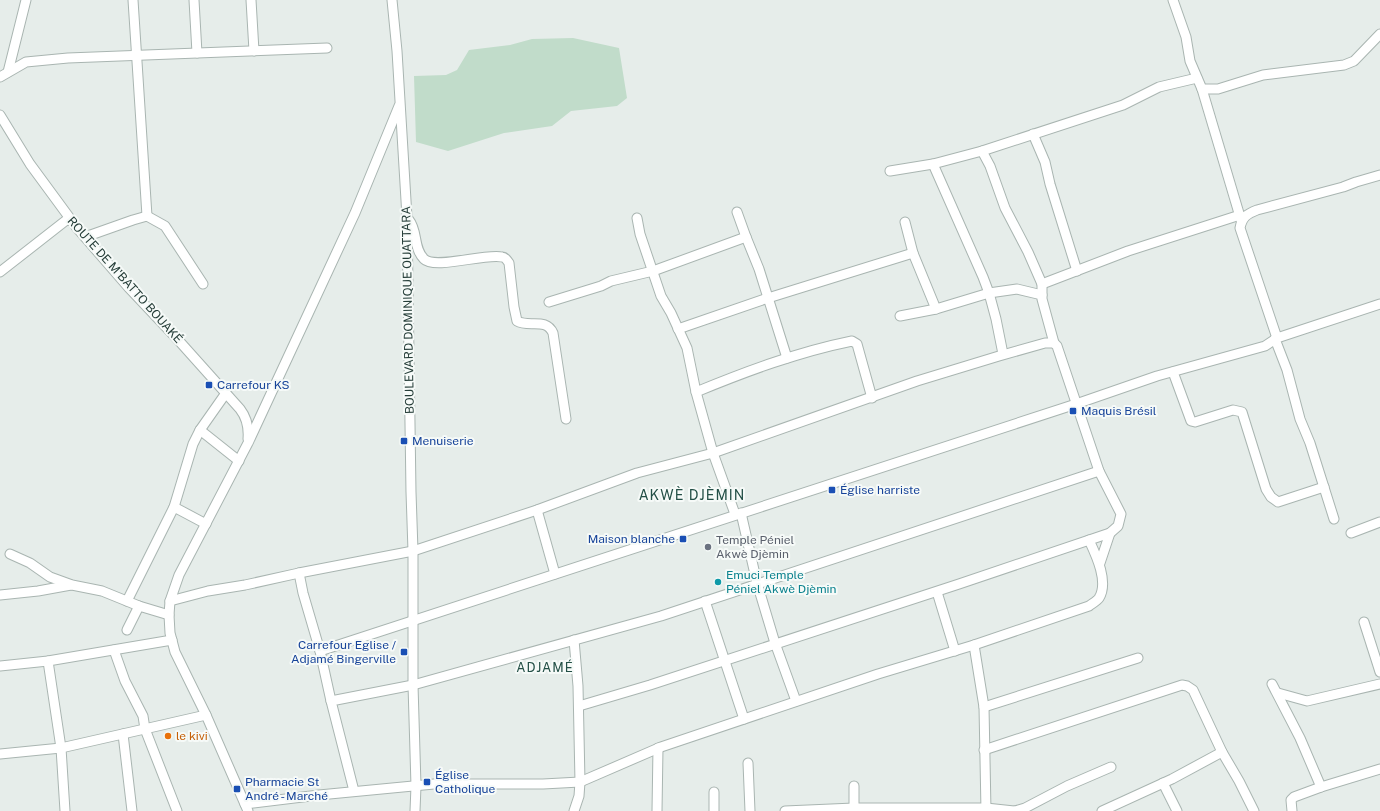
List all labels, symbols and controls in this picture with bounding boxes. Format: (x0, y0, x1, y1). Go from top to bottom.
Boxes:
street label: BOULEVARD DOMINIQUE OUATTARA (399, 205, 417, 414)
street label: ROUTE DE M'BATTO BOUAKÉ (65, 214, 185, 346)
place label: Carrefour KS (217, 378, 290, 392)
marker: Carrefour KS (204, 380, 214, 390)
place label: Maquis Brésil (1081, 404, 1157, 418)
marker: Maquis Brésil (1068, 406, 1078, 416)
place label: Menuiserie (412, 434, 474, 448)
marker: Menuiserie (399, 436, 409, 446)
place label: Église harriste (840, 483, 920, 497)
marker: Église harriste (827, 485, 837, 495)
district label: AKWÈ DJÈMIN (639, 486, 745, 503)
place label: Maison blanche (588, 532, 675, 546)
place label: Temple Péniel Akwè Djèmin (716, 533, 795, 561)
marker: Maison blanche (678, 534, 688, 544)
marker: Temple Péniel Akwè Djèmin (703, 542, 713, 552)
place label: Emuci Temple Péniel Akwè Djèmin (726, 568, 837, 596)
marker: Emuci Temple Péniel Akwè Djèmin (713, 577, 723, 587)
place label: Carrefour Eglise / Adjamé Bingerville (291, 638, 397, 666)
marker: Carrefour Eglise / Adjamé Bingerville (399, 647, 409, 657)
district label: ADJAMÉ (516, 659, 574, 675)
place label: le kivi (176, 729, 208, 743)
marker: le kivi (163, 731, 173, 741)
place label: Église Catholique (435, 768, 496, 796)
place label: Pharmacie St André - Marché (245, 775, 328, 803)
marker: Église Catholique (422, 777, 432, 787)
marker: Pharmacie St André - Marché (232, 784, 242, 794)

